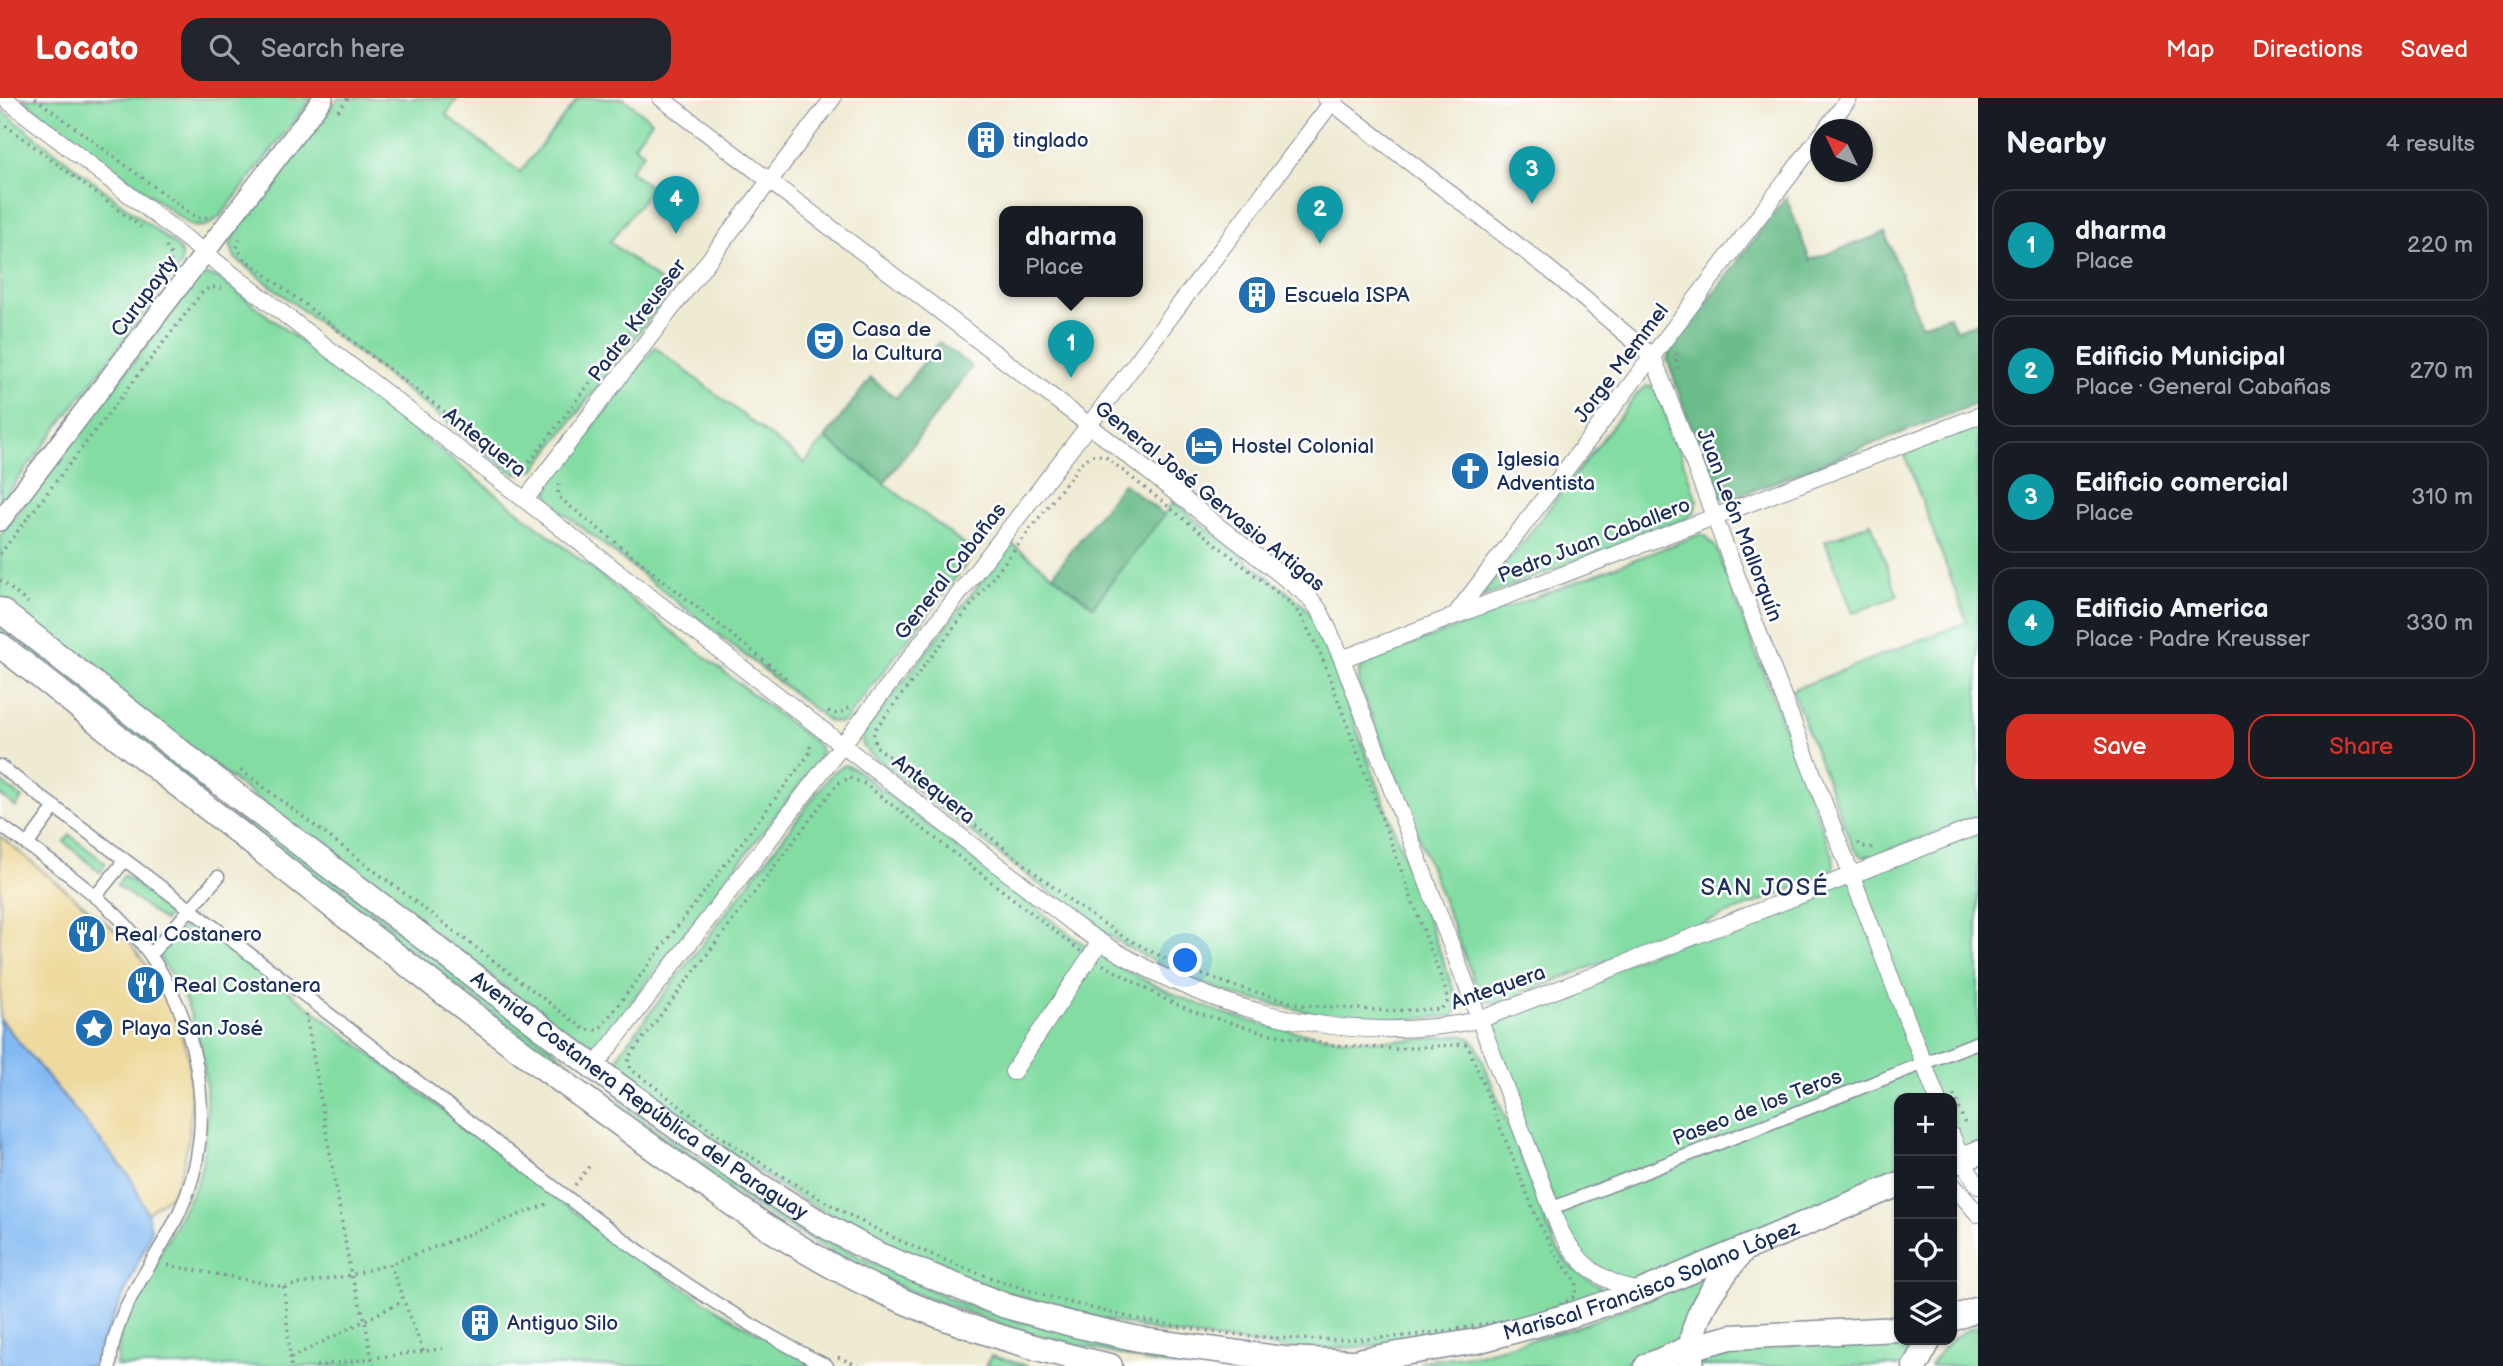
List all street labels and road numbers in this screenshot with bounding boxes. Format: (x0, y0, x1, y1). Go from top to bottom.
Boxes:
street label: Curupayty (106, 250, 183, 342)
street label: Padre Kreusser (583, 254, 692, 387)
street label: Jorge Memmel (1569, 299, 1674, 428)
street label: General José Gervasio Artigas (1090, 396, 1330, 597)
street label: Antequera (438, 402, 531, 483)
street label: Juan León Mallorquín (1691, 425, 1788, 625)
street label: Pedro Juan Caballero (1495, 492, 1694, 589)
street label: General Cabañas (889, 498, 1012, 645)
street label: Antequera (887, 749, 980, 830)
street label: Antequera (1448, 960, 1549, 1015)
street label: Avenida Costanera República del Paraguay (466, 966, 813, 1226)
street label: Paseo de los Teros (1669, 1064, 1845, 1151)
street label: Mariscal Francisco Solano López (1501, 1215, 1804, 1346)

